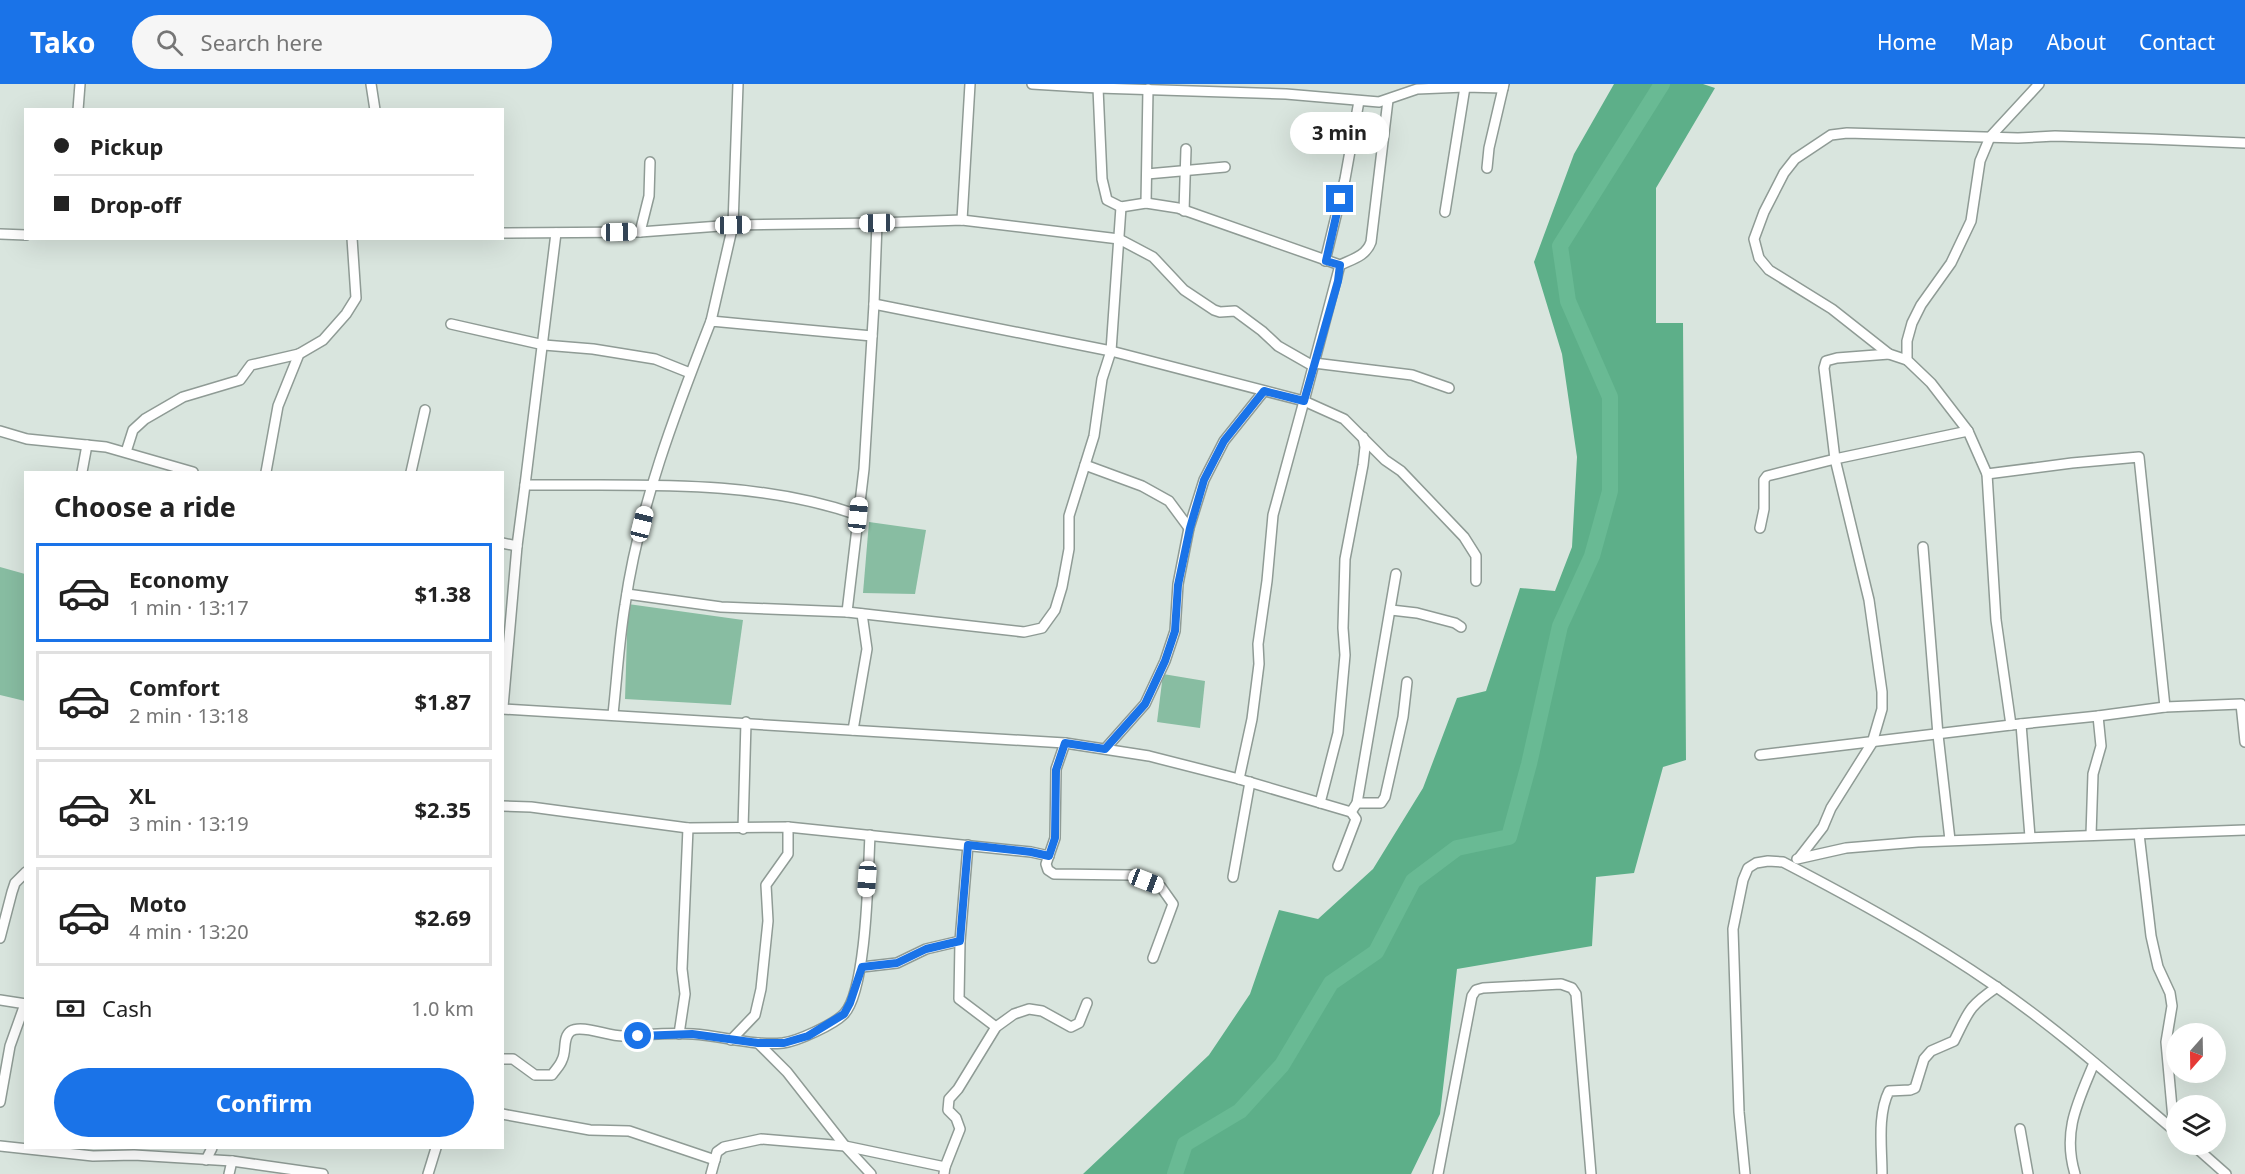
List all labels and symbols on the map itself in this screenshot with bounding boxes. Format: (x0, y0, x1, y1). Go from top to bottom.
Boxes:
callout: 3 min (1290, 112, 1390, 154)
route end (1326, 185, 1353, 212)
car (859, 214, 895, 232)
car (715, 216, 751, 234)
car (601, 223, 637, 241)
car (847, 496, 869, 534)
car (629, 504, 655, 544)
car (857, 860, 877, 898)
car (1126, 866, 1166, 896)
route start (624, 1022, 651, 1049)
north arrow (2166, 1023, 2226, 1083)

